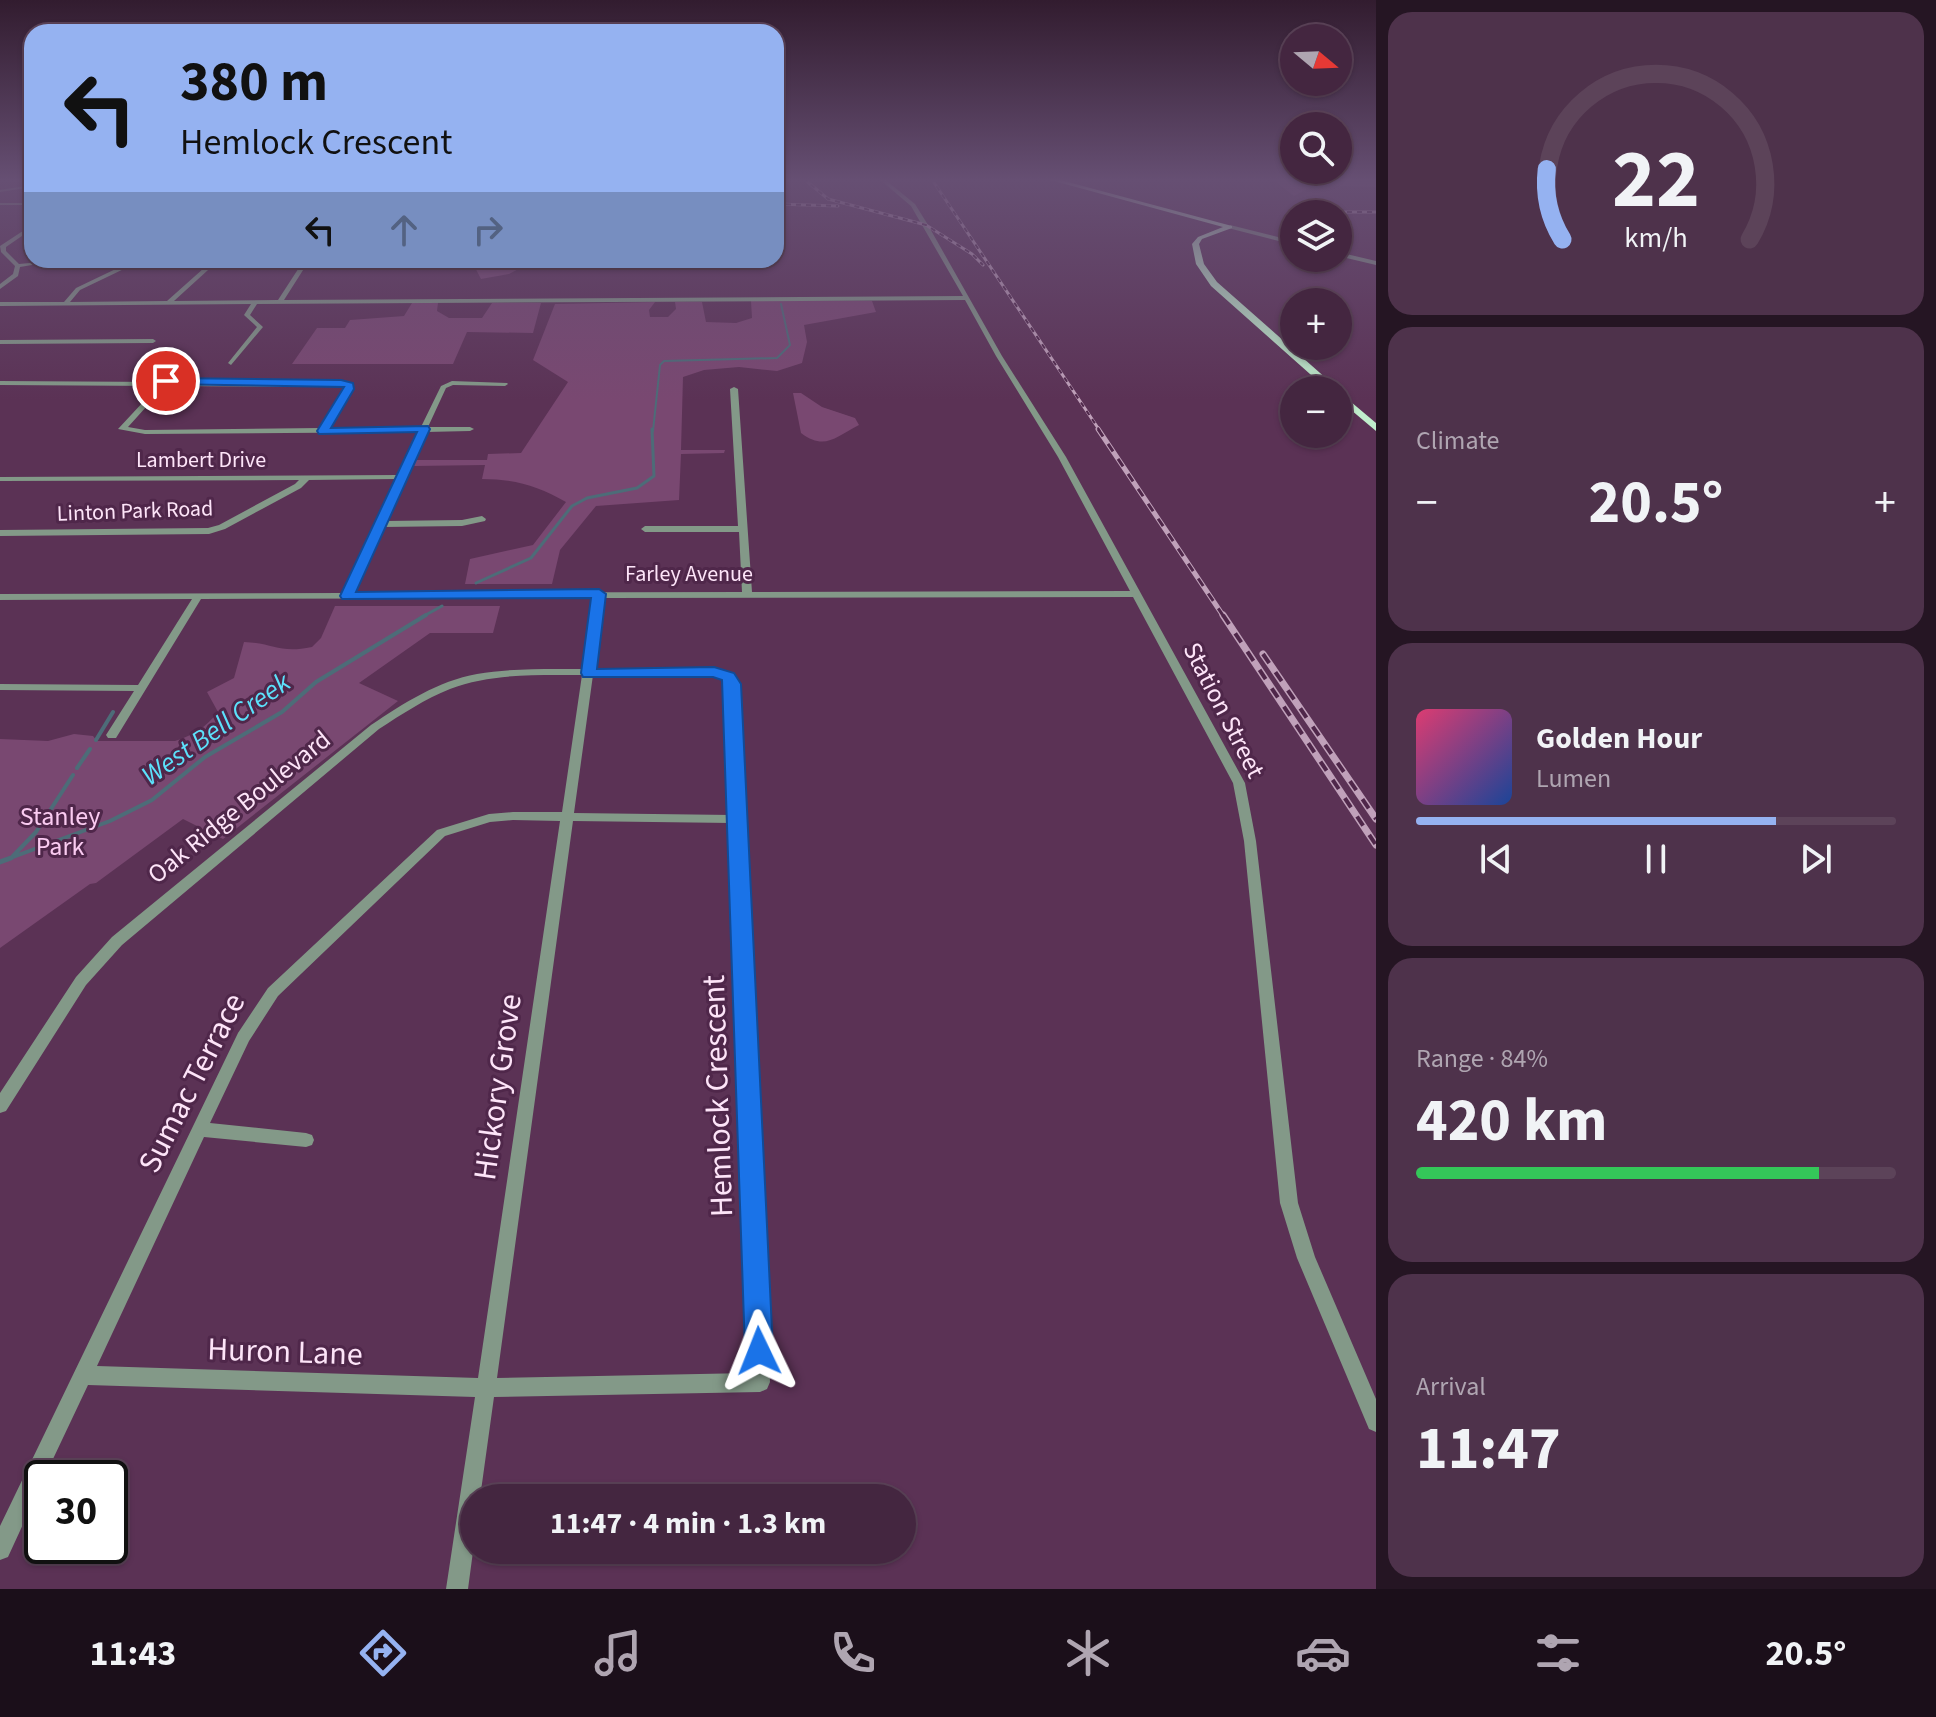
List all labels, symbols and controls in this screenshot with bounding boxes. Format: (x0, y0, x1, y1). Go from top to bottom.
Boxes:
north arrow (1280, 24, 1352, 96)
map controls (1280, 24, 1352, 448)
text: 380 m (180, 43, 328, 122)
icon: left (48, 56, 152, 160)
button: search (1280, 112, 1352, 184)
text: Hemlock Crescent (180, 117, 452, 168)
text: 22 (1612, 120, 1700, 238)
button: layers (1280, 200, 1352, 272)
icon: left (298, 208, 342, 252)
icon: ahead (382, 208, 426, 252)
icon: right (466, 208, 510, 252)
text: km/h (1624, 218, 1688, 258)
button: + (1280, 288, 1352, 360)
pin (132, 347, 200, 415)
icon: arrive (144, 359, 188, 403)
button: − (1280, 376, 1352, 448)
text: Climate (1416, 422, 1500, 459)
street label: Lambert Drive (136, 444, 266, 476)
text: 20.5° (1589, 461, 1723, 546)
text: − (1416, 472, 1438, 535)
text: + (1874, 472, 1896, 535)
street label: Linton Park Road (56, 492, 214, 530)
street label: Farley Avenue (625, 558, 753, 590)
street label: Station Street (1174, 636, 1274, 785)
water label: West Bell Creek (133, 662, 299, 795)
text: Golden Hour (1536, 717, 1702, 760)
street label: Oak Ridge Boulevard (140, 722, 338, 892)
text: Lumen (1536, 760, 1611, 797)
park label: Stanley Park (20, 798, 100, 865)
icon: previous (1474, 837, 1518, 881)
icon: pause (1634, 837, 1678, 881)
icon: next (1794, 837, 1838, 881)
street label: Hemlock Crescent (691, 974, 745, 1218)
street label: Sumac Terrace (127, 985, 257, 1181)
street label: Hickory Grove (462, 991, 534, 1183)
text: Range · 84% (1416, 1040, 1548, 1077)
text: 420 km (1416, 1079, 1607, 1164)
position arrow (717, 1309, 801, 1393)
street label: Huron Lane (207, 1326, 363, 1378)
text: Arrival (1416, 1368, 1486, 1405)
text: 11:47 (1416, 1407, 1561, 1492)
speed limit sign: 30 (24, 1460, 128, 1564)
text: 11:47 · 4 min · 1.3 km (550, 1502, 826, 1545)
icon: directions (355, 1625, 411, 1681)
icon: music (590, 1625, 646, 1681)
icon: phone (825, 1625, 881, 1681)
icon: climate (1060, 1625, 1116, 1681)
icon: car (1295, 1625, 1351, 1681)
icon: filters (1530, 1625, 1586, 1681)
text: 11:43 (90, 1628, 176, 1679)
text: 20.5° (1765, 1628, 1846, 1679)

